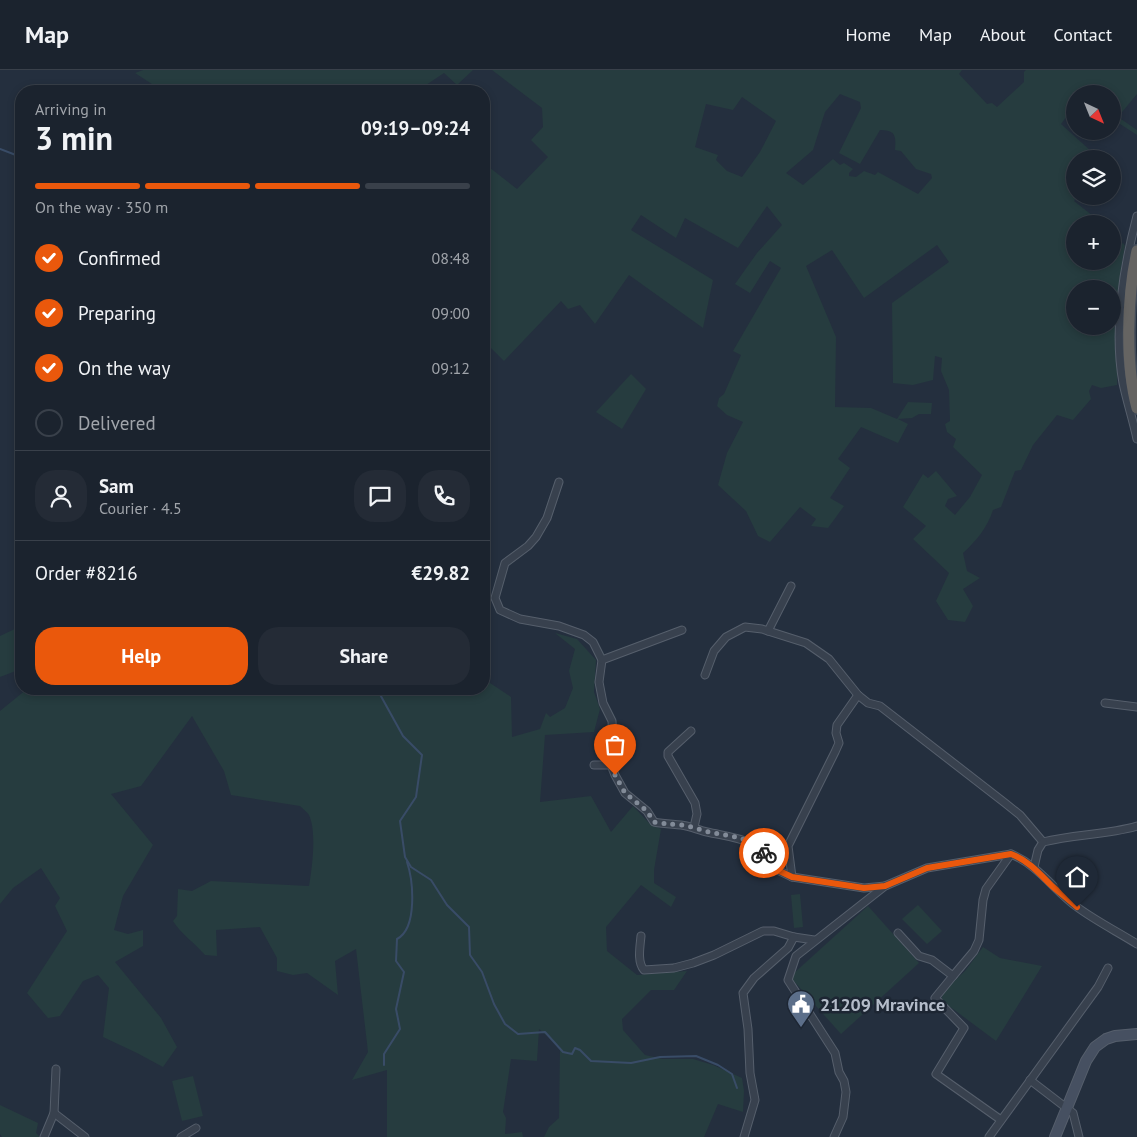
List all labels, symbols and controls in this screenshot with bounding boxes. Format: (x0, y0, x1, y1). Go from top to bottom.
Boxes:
text: Map (25, 19, 69, 50)
text: Home (845, 23, 891, 46)
text: Map (919, 23, 952, 46)
text: About (980, 23, 1026, 46)
text: Contact (1054, 23, 1112, 46)
north arrow (1066, 85, 1121, 140)
map controls (1066, 85, 1121, 335)
text: Arriving in (35, 99, 106, 119)
text: 09:19–09:24 (361, 116, 470, 140)
text: 3 min (35, 117, 113, 159)
button: layers (1066, 150, 1121, 205)
text: On the way · 350 m (35, 197, 168, 217)
button: + (1066, 215, 1121, 270)
icon: check (35, 244, 63, 272)
text: Confirmed (78, 246, 161, 270)
text: 08:48 (432, 248, 470, 268)
button: − (1066, 280, 1121, 335)
icon: check (35, 299, 63, 327)
text: Preparing (78, 301, 156, 325)
text: 09:00 (432, 303, 470, 323)
icon: check (35, 354, 63, 382)
text: On the way (78, 356, 170, 380)
text: 09:12 (432, 358, 470, 378)
text: Delivered (78, 411, 156, 435)
button: person (35, 470, 87, 522)
button: chat (354, 470, 406, 522)
button: phone (418, 470, 470, 522)
text: Sam (99, 474, 134, 498)
text: Courier · 4.5 (99, 498, 182, 518)
text: Order #8216 (35, 561, 138, 585)
text: €29.82 (411, 561, 470, 585)
button: Help (35, 627, 248, 685)
button: Share (258, 627, 470, 685)
pin (594, 724, 636, 775)
icon: bag (601, 731, 629, 759)
courier (739, 828, 789, 878)
icon: bike (750, 839, 778, 867)
pin (1056, 856, 1098, 907)
icon: home (1063, 863, 1091, 891)
public building icon: 21209 Mravince (786, 989, 816, 1028)
place label: 21209 Mravince (820, 993, 945, 1016)

